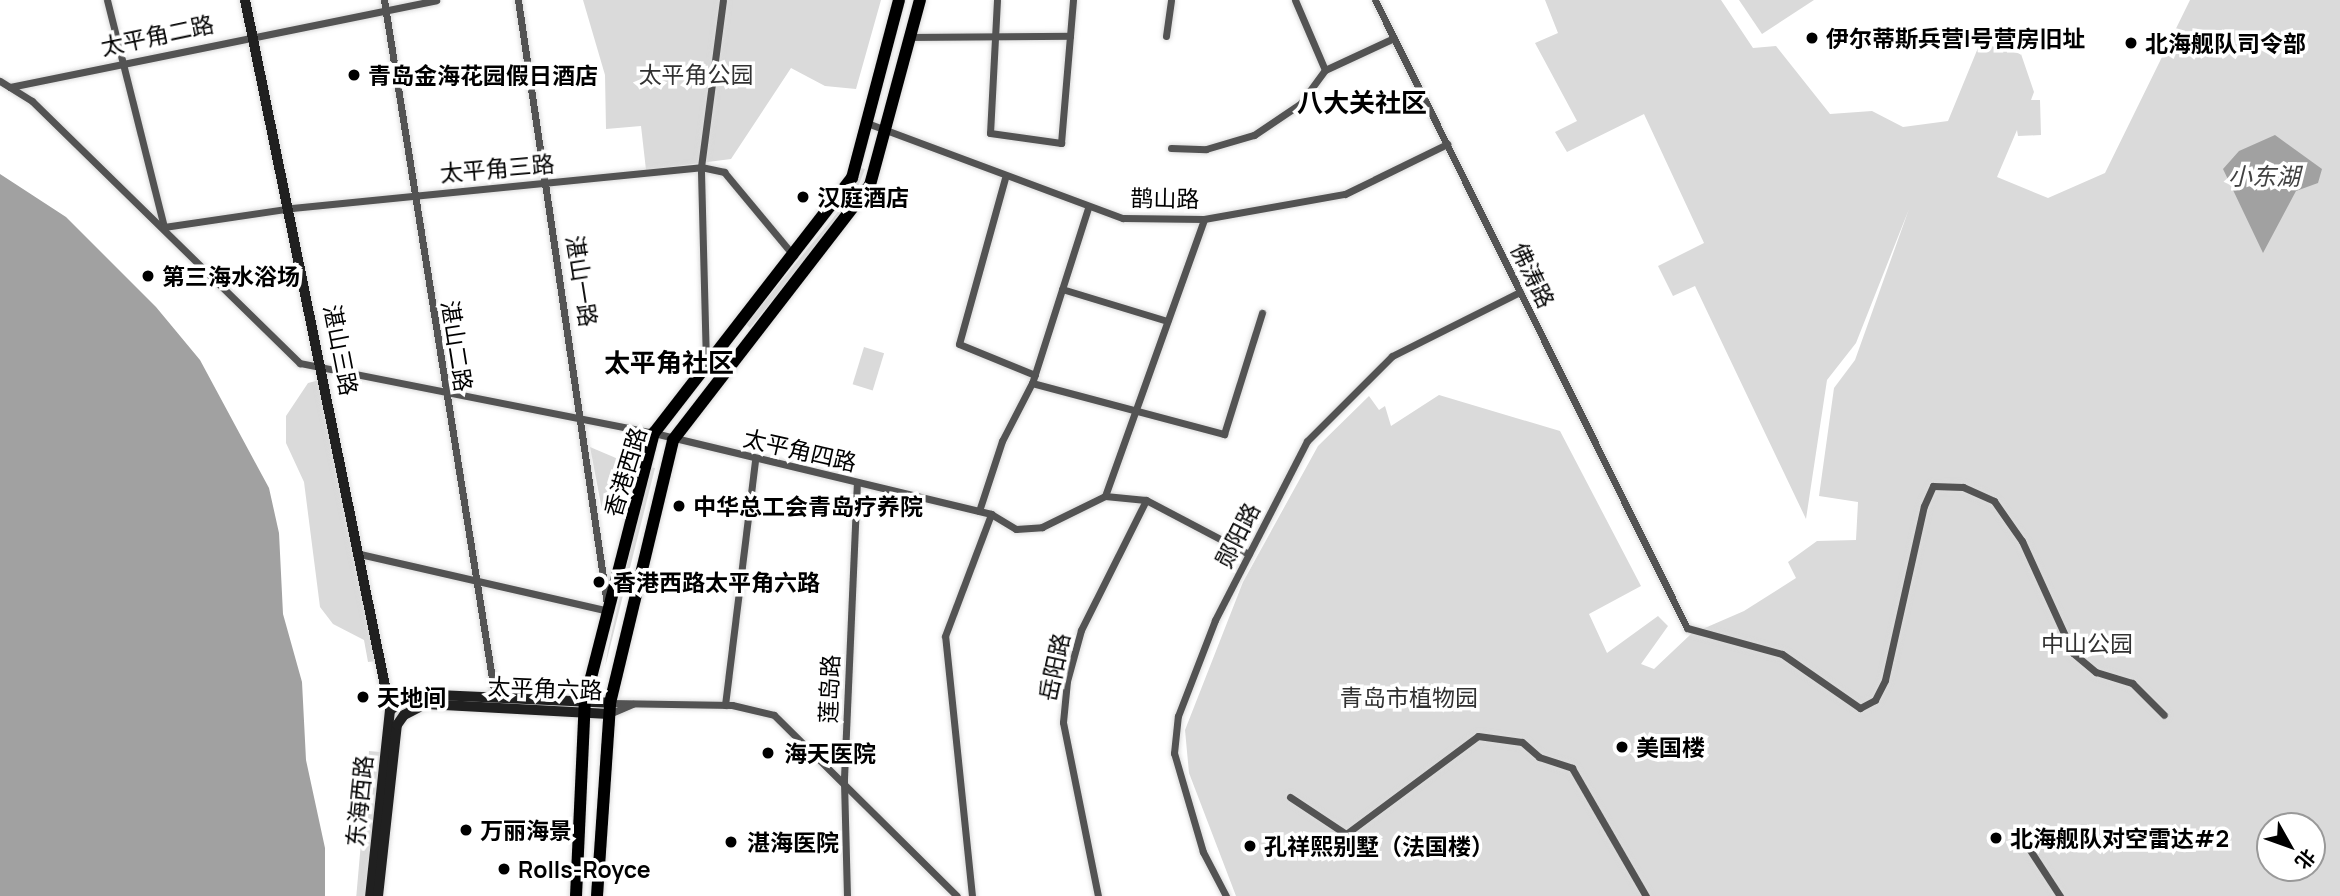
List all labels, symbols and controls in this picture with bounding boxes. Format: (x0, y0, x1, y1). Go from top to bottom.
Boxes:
street label: 太平角二路 (98, 10, 216, 60)
place label: 伊尔蒂斯兵营I号营房旧址 (1826, 24, 2085, 52)
place label: 北海舰队司令部 (2145, 29, 2306, 57)
marker: 伊尔蒂斯兵营I号营房旧址 (1804, 30, 1820, 46)
marker: 北海舰队司令部 (2123, 35, 2139, 51)
park label: 太平角公园 (639, 60, 753, 88)
place label: 青岛金海花园假日酒店 (368, 61, 598, 89)
marker: 青岛金海花园假日酒店 (346, 67, 362, 83)
district label: 八大关社区 (1297, 87, 1427, 119)
street label: 太平角三路 (439, 149, 555, 187)
water label: 小东湖 (2228, 162, 2300, 190)
place label: 汉庭酒店 (817, 183, 909, 211)
street label: 鹊山路 (1130, 184, 1200, 212)
marker: 汉庭酒店 (795, 189, 811, 205)
street label: 湛山一路 (561, 233, 603, 329)
street label: 佛涛路 (1505, 238, 1561, 312)
place label: 第三海水浴场 (162, 262, 300, 290)
marker: 第三海水浴场 (140, 268, 156, 284)
street label: 湛山二路 (436, 298, 478, 394)
street label: 湛山三路 (319, 302, 363, 398)
district label: 太平角社区 (604, 347, 734, 379)
street label: 香港西路 (598, 424, 652, 520)
street label: 太平角四路 (741, 424, 859, 476)
place label: 中华总工会青岛疗养院 (693, 492, 923, 520)
marker: 中华总工会青岛疗养院 (671, 498, 687, 514)
street label: 郧阳路 (1209, 498, 1265, 572)
place label: 香港西路太平角六路 (613, 568, 820, 596)
marker: 香港西路太平角六路 (591, 574, 607, 590)
park label: 中山公园 (2041, 629, 2133, 657)
street label: 岳阳路 (1033, 630, 1075, 704)
street label: 莲岛路 (814, 654, 844, 724)
street label: 太平角六路 (487, 672, 603, 704)
place label: 天地间 (377, 683, 446, 711)
park label: 青岛市植物园 (1340, 683, 1478, 711)
marker: 天地间 (355, 689, 371, 705)
place label: 美国楼 (1636, 733, 1705, 761)
place label: 海天医院 (784, 739, 876, 767)
marker: 美国楼 (1614, 739, 1630, 755)
marker: 海天医院 (758, 743, 778, 763)
street label: 东海西路 (340, 754, 378, 848)
north arrow (2256, 812, 2326, 882)
place label: 万丽海景 (480, 816, 572, 844)
marker: 万丽海景 (458, 822, 474, 838)
place label: 北海舰队对空雷达#2 (2010, 824, 2229, 852)
place label: 湛海医院 (747, 828, 839, 856)
marker: 北海舰队对空雷达#2 (1988, 830, 2004, 846)
marker: 湛海医院 (721, 832, 741, 852)
place label: 孔祥熙别墅（法国楼） (1264, 832, 1494, 860)
marker: 孔祥熙别墅（法国楼） (1242, 838, 1258, 854)
text: 北 (2289, 844, 2322, 875)
place label: Rolls-Royce (518, 855, 650, 883)
marker: Rolls-Royce (496, 861, 512, 877)

